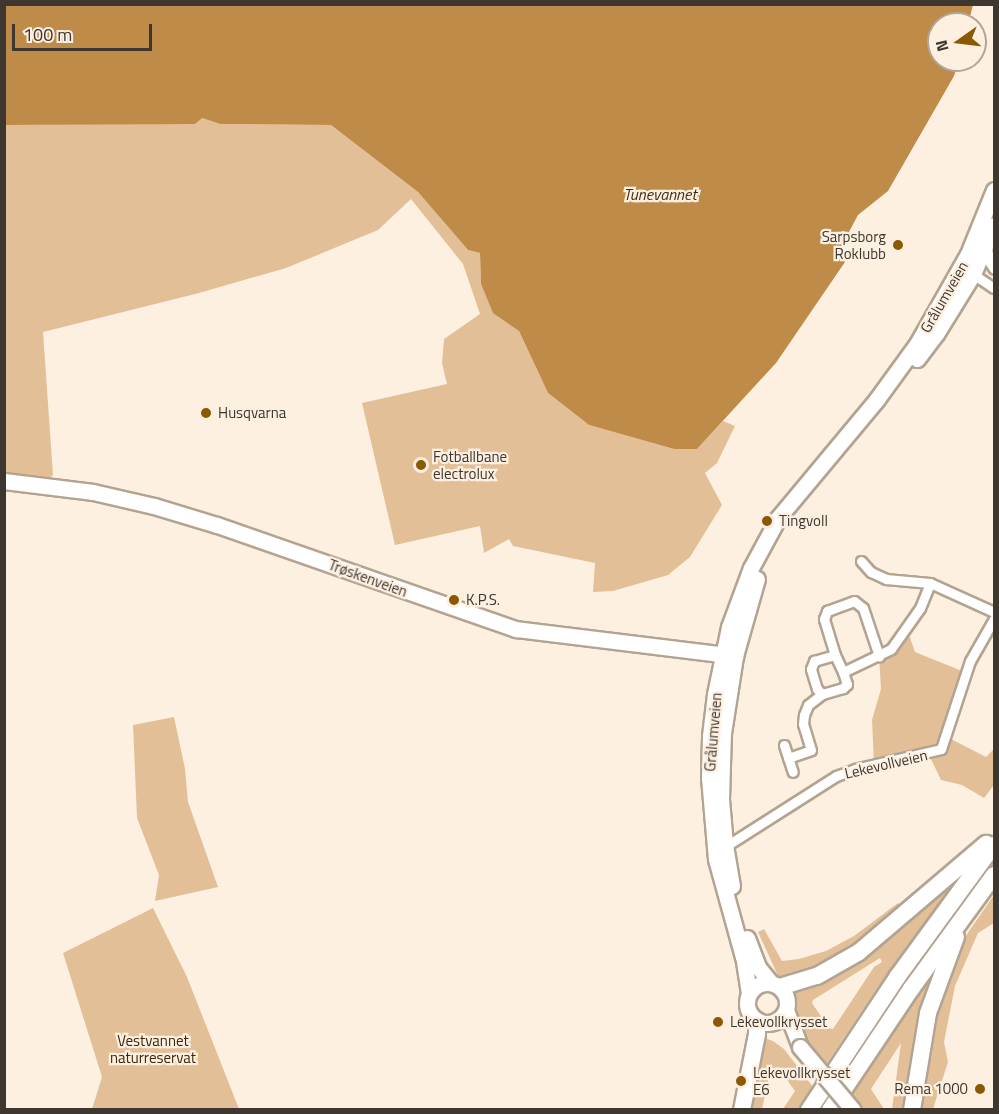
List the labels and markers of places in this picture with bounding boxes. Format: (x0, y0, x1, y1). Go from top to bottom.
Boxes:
place label: Sarpsborg Roklubb (822, 227, 886, 262)
marker: Sarpsborg Roklubb (891, 238, 905, 252)
place label: Husqvarna (218, 404, 286, 422)
marker: Husqvarna (199, 406, 213, 420)
place label: Fotballbane electrolux (433, 447, 507, 482)
marker: Fotballbane electrolux (414, 458, 428, 472)
place label: Tingvoll (779, 512, 828, 530)
marker: Tingvoll (760, 514, 774, 528)
place label: K.P.S. (466, 591, 500, 609)
marker: K.P.S. (447, 593, 461, 607)
place label: Lekevollkrysset (730, 1013, 827, 1031)
marker: Lekevollkrysset (711, 1015, 725, 1029)
place label: Lekevollkrysset E6 (753, 1063, 850, 1098)
marker: Lekevollkrysset E6 (734, 1074, 748, 1088)
place label: Rema 1000 (894, 1080, 968, 1098)
marker: Rema 1000 (973, 1082, 987, 1096)

